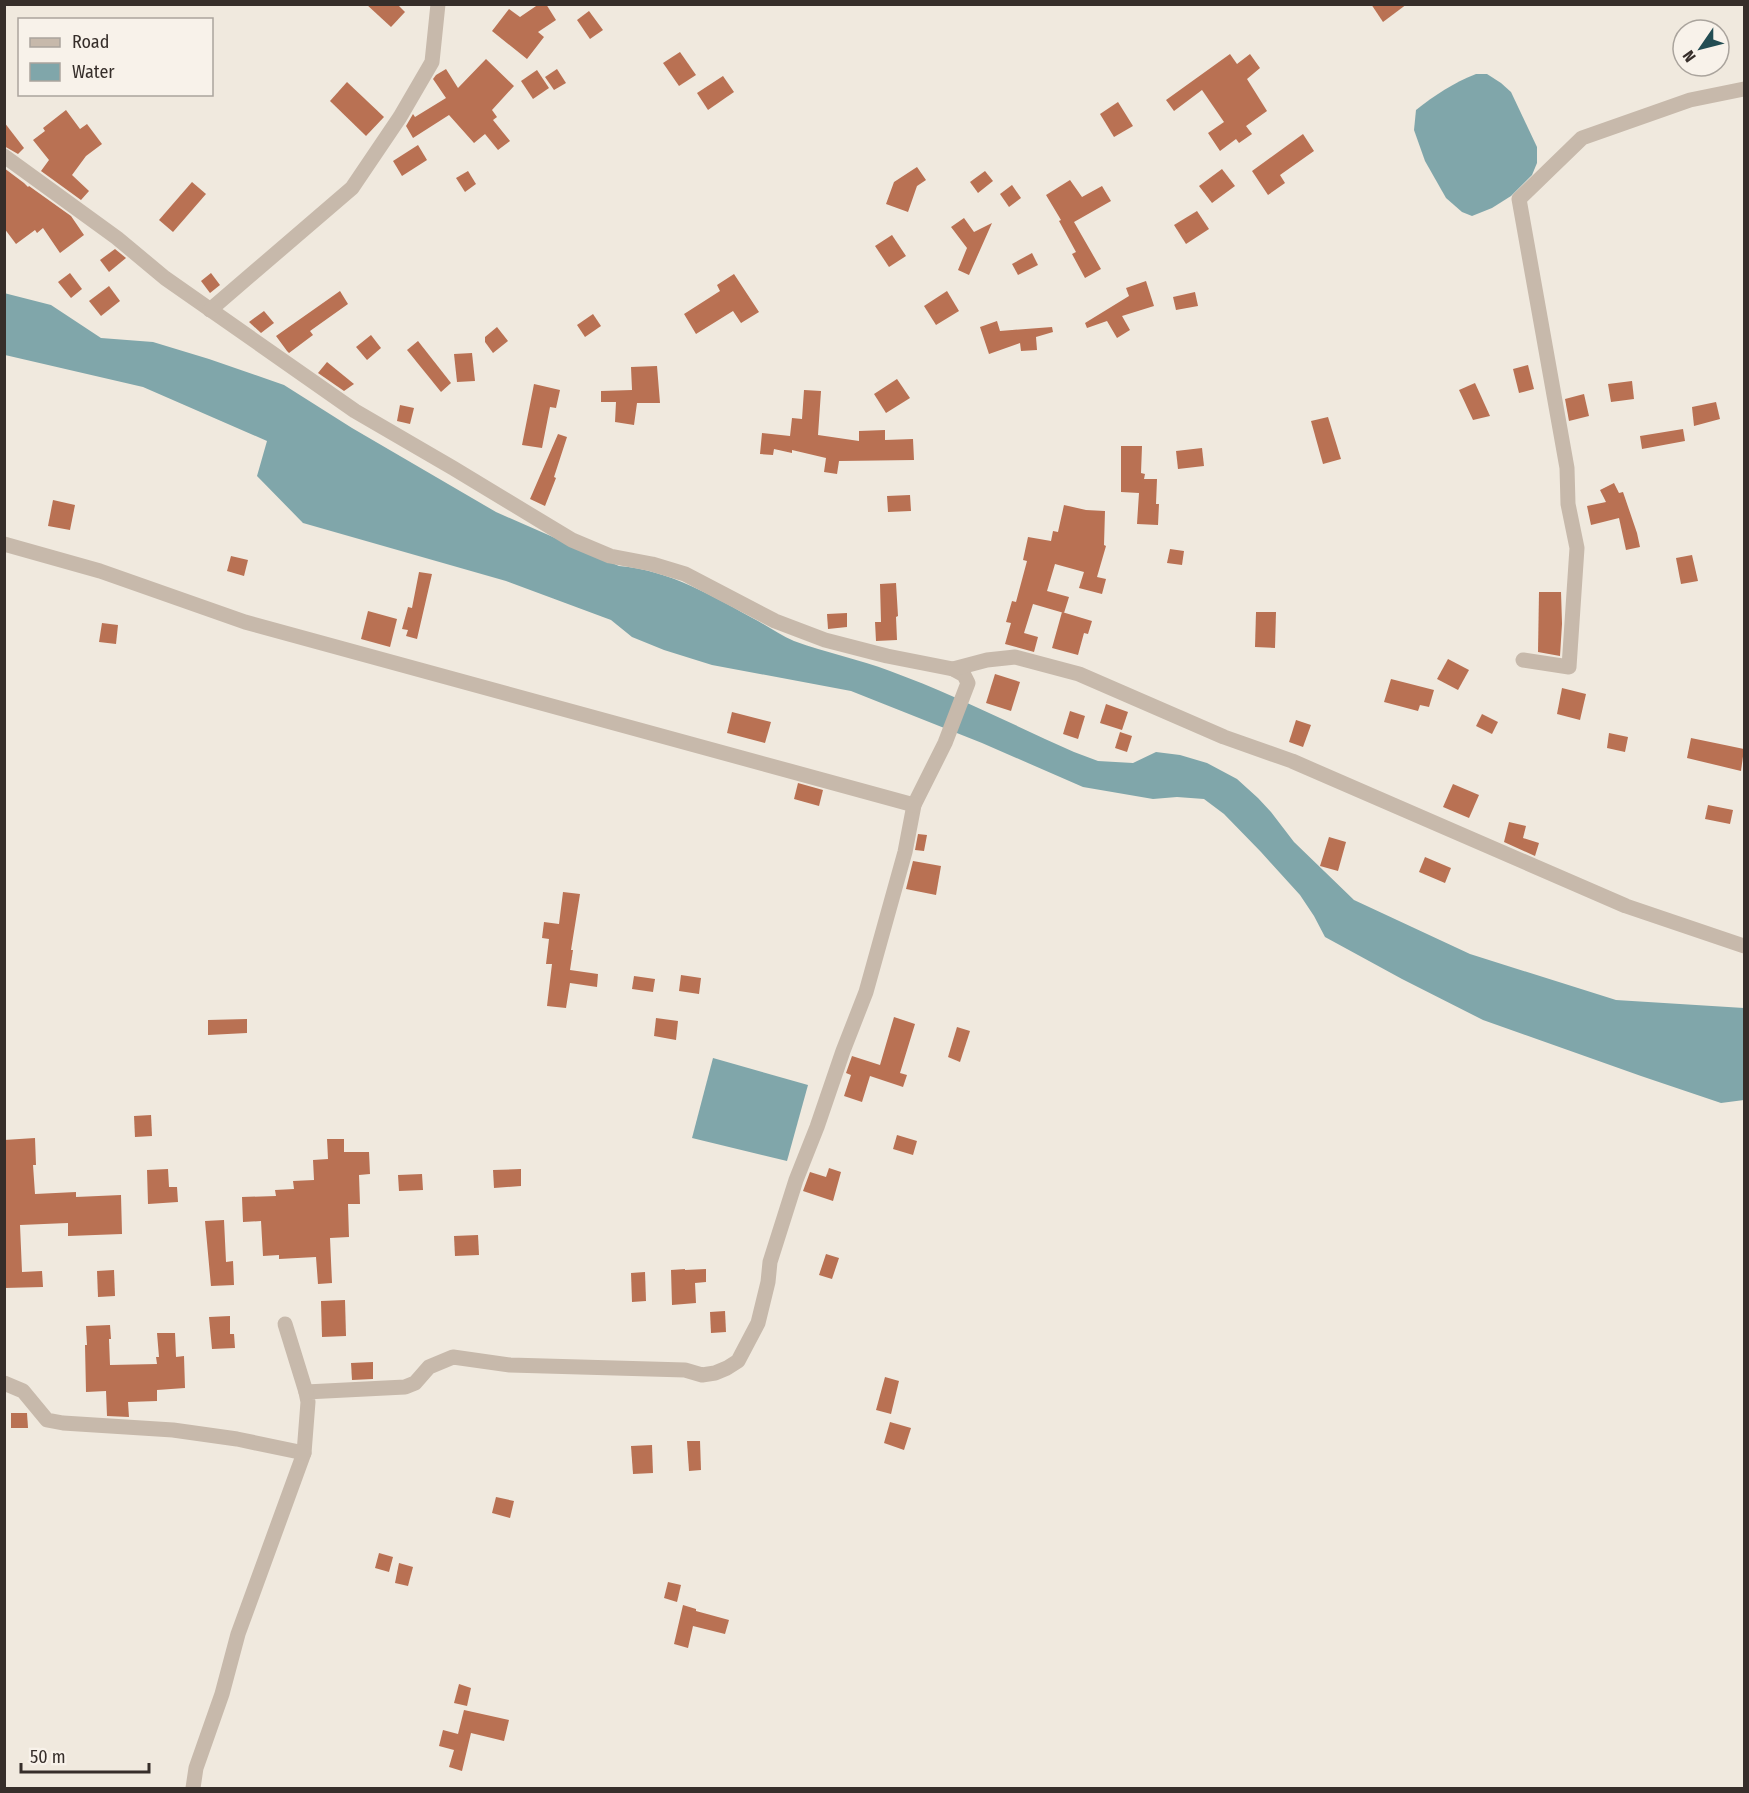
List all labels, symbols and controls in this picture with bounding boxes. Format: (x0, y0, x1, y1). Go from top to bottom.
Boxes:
legend (18, 18, 213, 96)
north arrow (1671, 18, 1731, 78)
text: Road (72, 31, 109, 53)
text: N (1679, 47, 1700, 66)
text: Water (72, 61, 115, 83)
scale bar (21, 1736, 148, 1774)
text: 50 m (30, 1746, 66, 1768)

